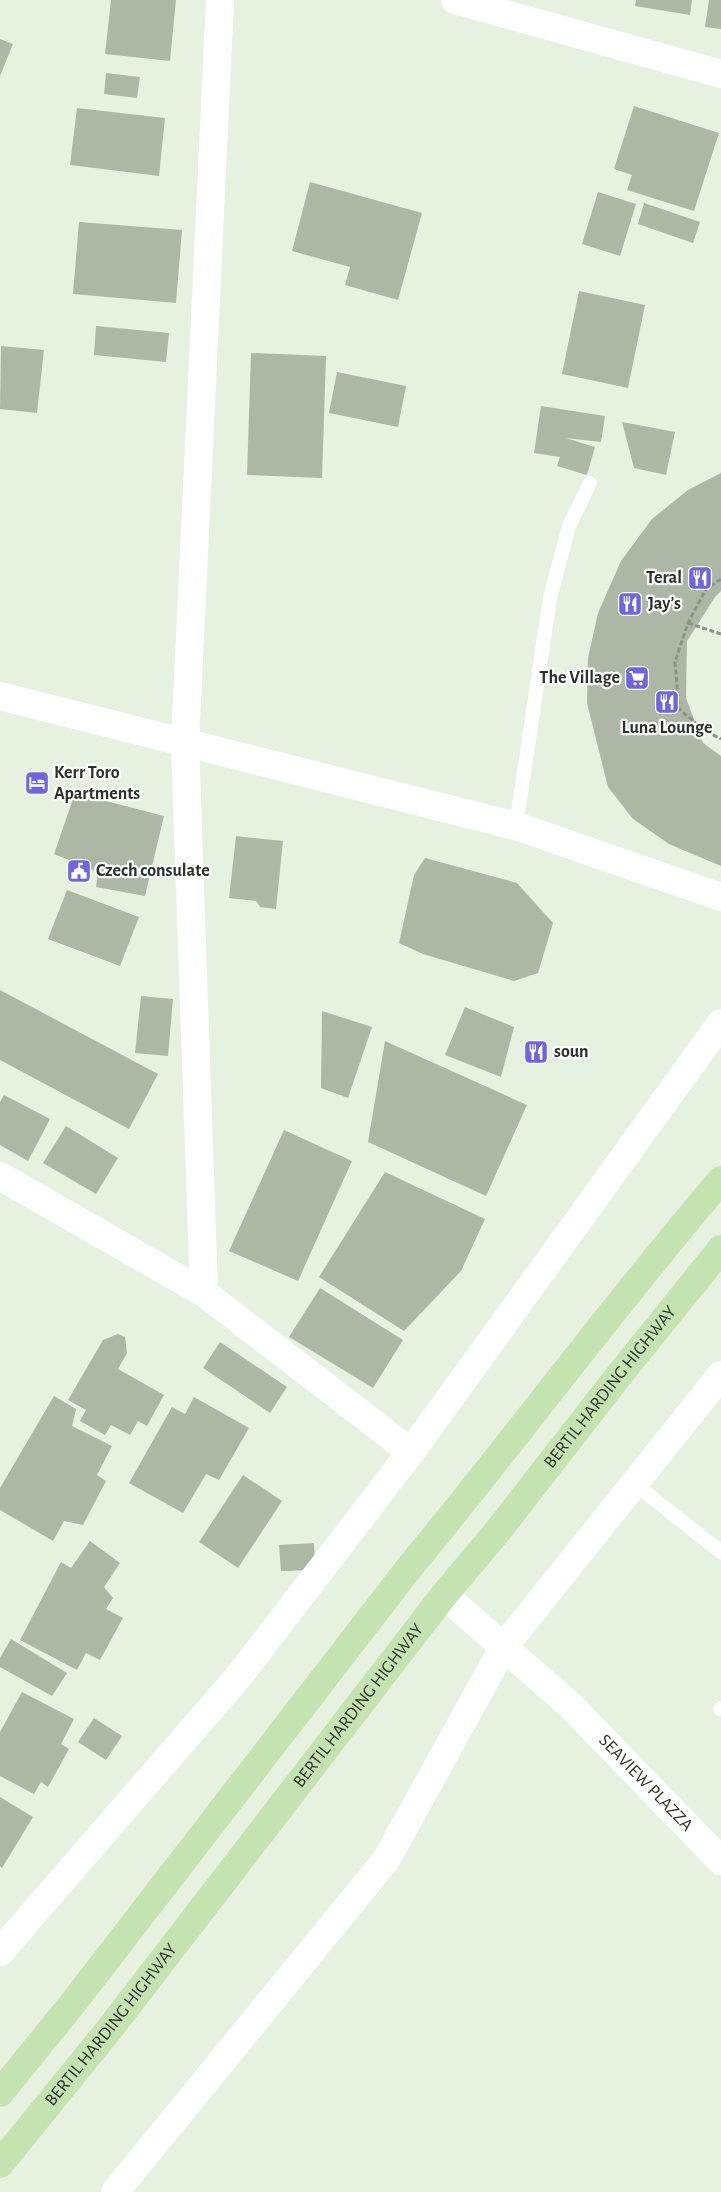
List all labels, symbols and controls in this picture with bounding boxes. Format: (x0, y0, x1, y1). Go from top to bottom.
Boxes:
restaurant icon: Teral (687, 565, 713, 591)
place label: Teral (646, 569, 682, 587)
restaurant icon: Jay’s (617, 591, 643, 617)
place label: Jay’s (648, 595, 681, 613)
supermarket icon: The Village (624, 665, 650, 691)
place label: The Village (539, 669, 620, 687)
restaurant icon: Luna Lounge (654, 689, 680, 715)
place label: Luna Lounge (622, 719, 712, 737)
place label: Kerr Toro Apartments (54, 764, 140, 803)
hotel icon: Kerr Toro Apartments (24, 770, 50, 796)
public building icon: Czech consulate (66, 858, 92, 884)
place label: Czech consulate (96, 862, 210, 880)
restaurant icon: soun (523, 1039, 549, 1065)
place label: soun (554, 1043, 589, 1061)
street label: BERTIL HARDING HIGHWAY (541, 1302, 680, 1472)
street label: BERTIL HARDING HIGHWAY (290, 1620, 428, 1791)
street label: SEAVIEW PLAZZA (595, 1731, 697, 1835)
street label: BERTIL HARDING HIGHWAY (42, 1940, 181, 2110)

